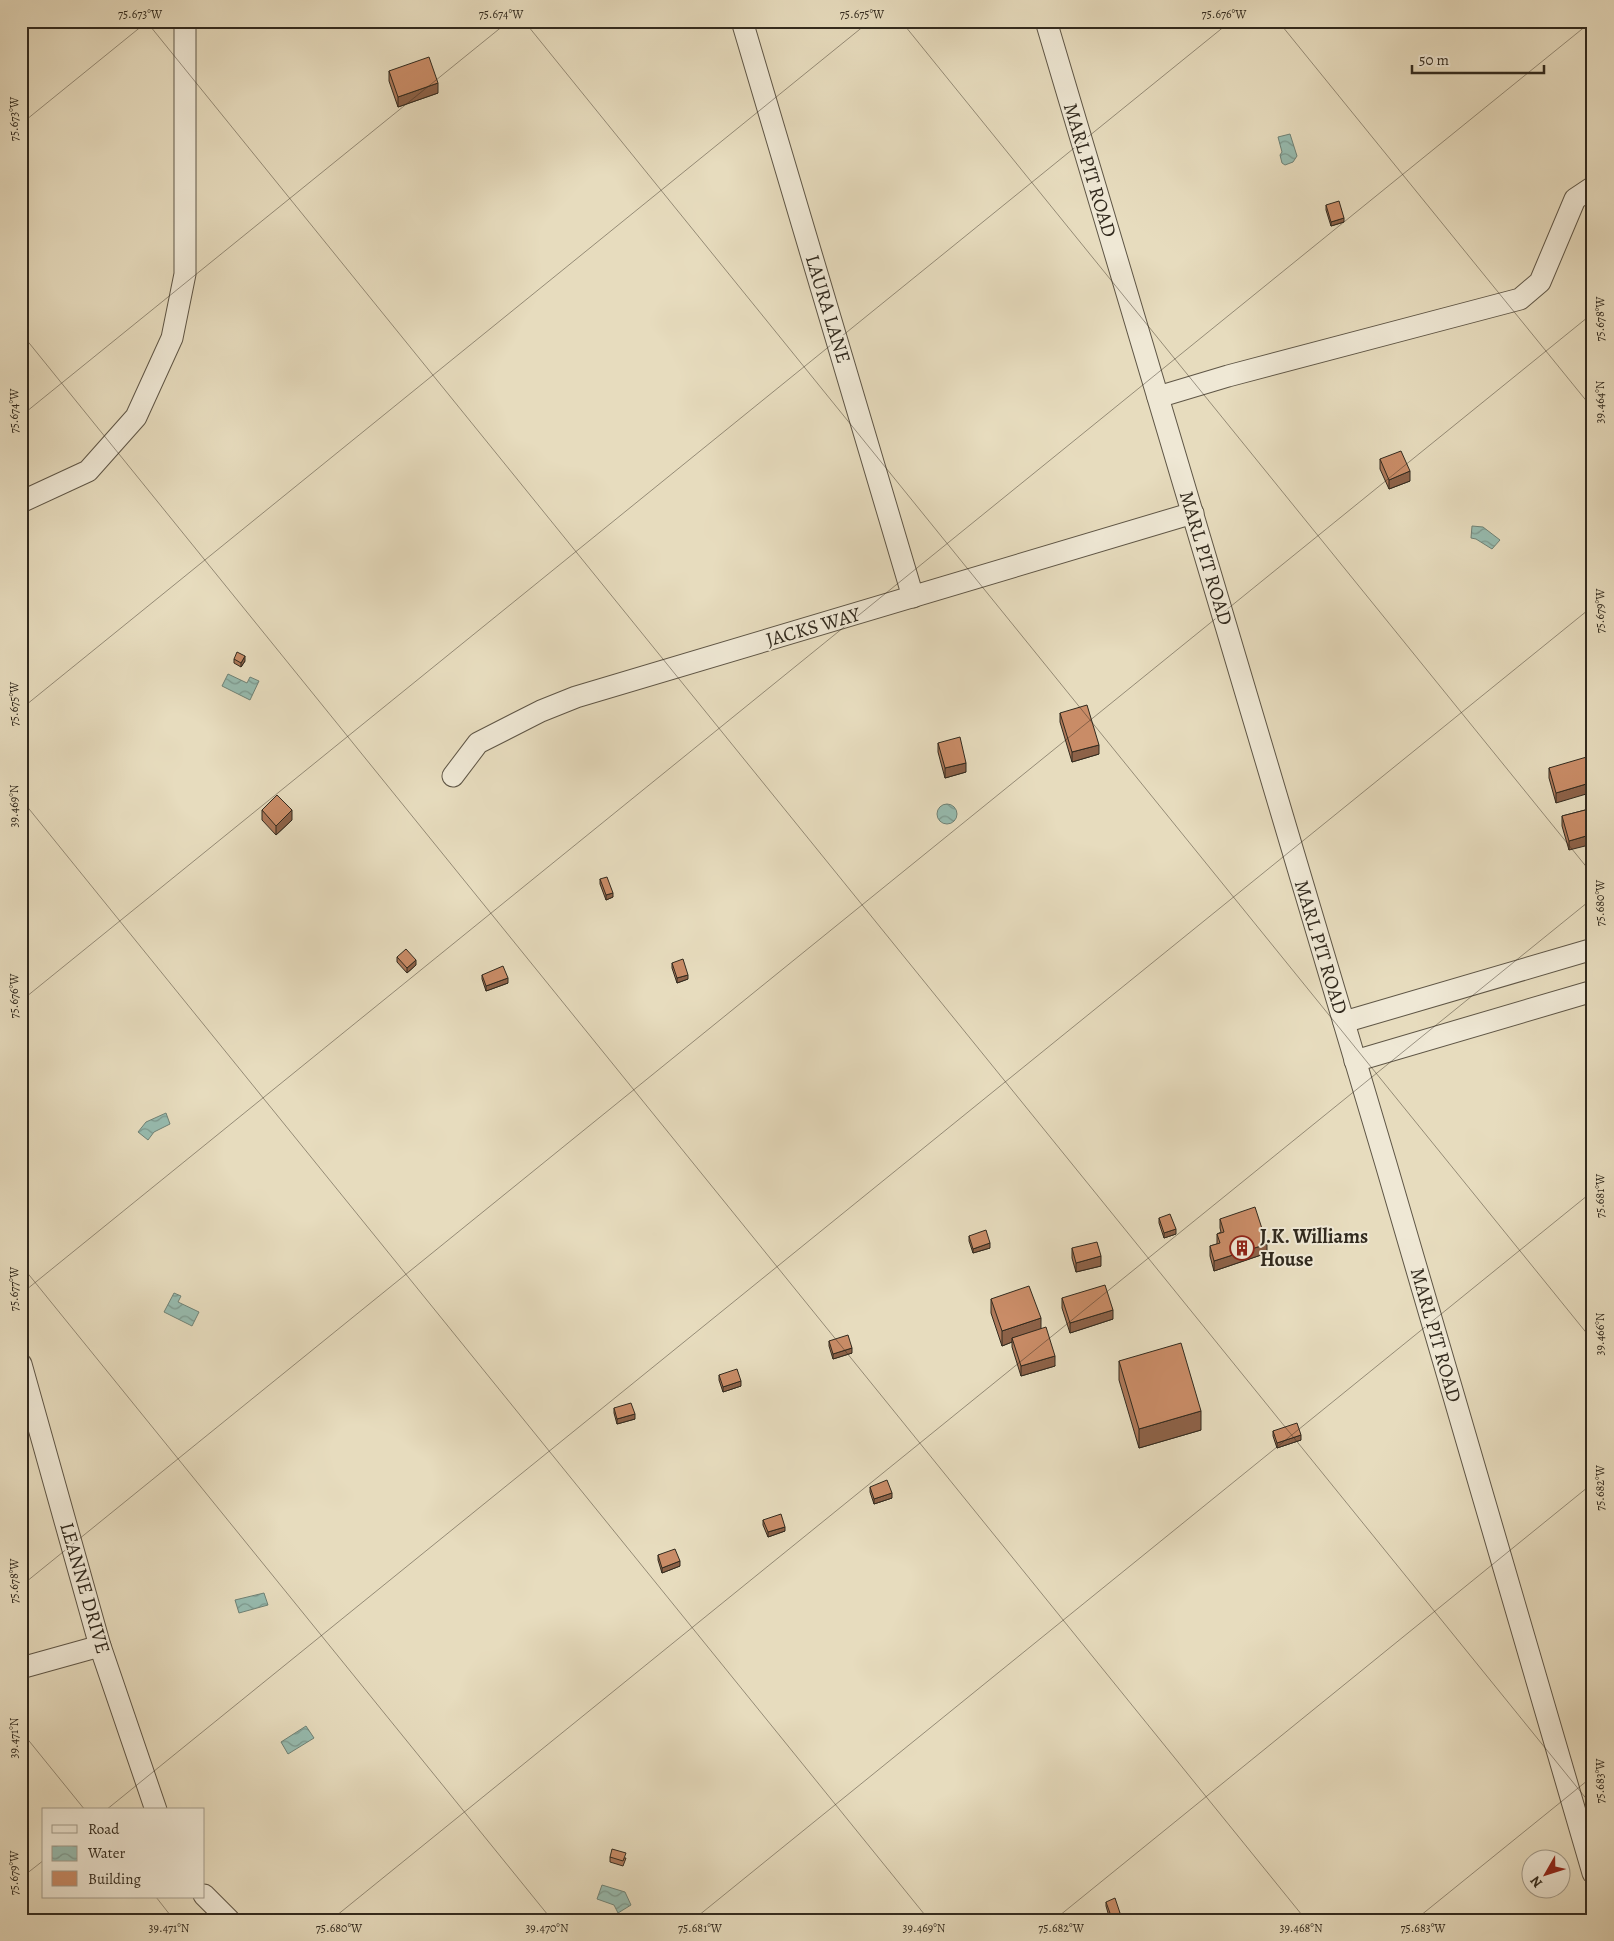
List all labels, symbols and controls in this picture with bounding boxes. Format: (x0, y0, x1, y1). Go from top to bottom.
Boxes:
text: 75.673°W (118, 6, 163, 22)
text: 75.674°W (479, 6, 524, 22)
text: 75.675°W (840, 6, 885, 22)
text: 75.676°W (1202, 6, 1247, 22)
scale bar (1412, 42, 1544, 74)
text: 50 m (1419, 50, 1449, 70)
text: 75.673°W (6, 96, 22, 141)
street label: MARL PIT ROAD (1057, 100, 1123, 240)
street label: LAURA LANE (799, 251, 857, 367)
text: 75.678°W (1592, 296, 1608, 342)
text: 39.464°N (1592, 380, 1608, 423)
text: 75.674°W (6, 388, 22, 433)
street label: MARL PIT ROAD (1173, 488, 1239, 628)
text: 75.679°W (1592, 588, 1608, 633)
street label: JACKS WAY (763, 600, 864, 653)
text: 75.675°W (6, 681, 22, 726)
text: 39.469°N (6, 784, 22, 827)
street label: MARL PIT ROAD (1288, 877, 1354, 1017)
text: 75.680°W (1592, 879, 1608, 926)
text: 75.676°W (6, 973, 22, 1018)
text: 75.681°W (1592, 1173, 1608, 1218)
place label: J.K. Williams House (1260, 1223, 1368, 1273)
building icon: J.K. Williams House (1229, 1235, 1255, 1261)
street label: MARL PIT ROAD (1404, 1264, 1468, 1406)
text: 75.677°W (6, 1266, 22, 1311)
text: 39.466°N (1592, 1312, 1608, 1355)
text: 75.682°W (1592, 1464, 1608, 1511)
street label: LEANNE DRIVE (53, 1519, 117, 1657)
text: 75.678°W (6, 1558, 22, 1604)
text: 39.471°N (6, 1717, 22, 1758)
text: 75.683°W (1592, 1758, 1608, 1804)
legend (42, 1808, 205, 1898)
text: Road (88, 1819, 120, 1839)
text: Water (87, 1843, 125, 1863)
north arrow (1522, 1848, 1572, 1898)
text: 75.679°W (6, 1850, 22, 1895)
text: Building (88, 1869, 141, 1889)
text: N (1526, 1872, 1547, 1892)
text: 39.471°N (149, 1920, 190, 1936)
text: 75.680°W (316, 1920, 363, 1936)
text: 39.470°N (525, 1920, 569, 1936)
text: 75.681°W (678, 1920, 723, 1936)
text: 39.469°N (903, 1920, 946, 1936)
text: 75.682°W (1038, 1920, 1085, 1936)
text: 39.468°N (1279, 1920, 1323, 1936)
text: 75.683°W (1400, 1920, 1446, 1936)

